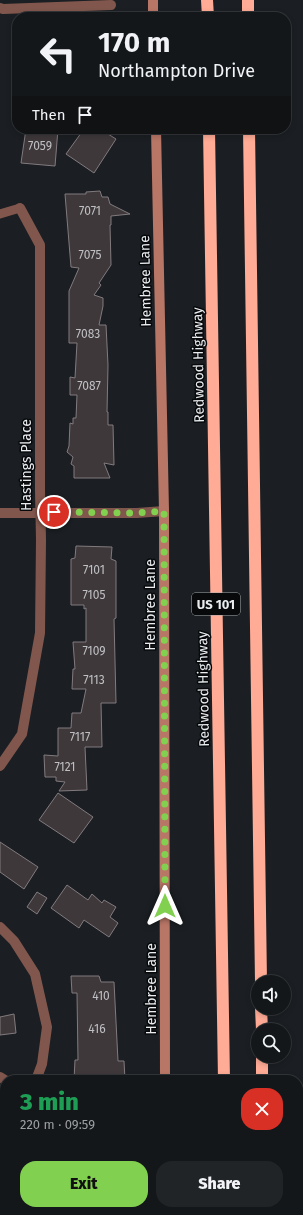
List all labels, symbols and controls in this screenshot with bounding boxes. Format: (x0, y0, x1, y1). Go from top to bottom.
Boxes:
text: 170 m (98, 26, 170, 59)
icon: left (32, 28, 84, 80)
text: Northampton Drive (98, 60, 255, 82)
icon: arrive (74, 104, 96, 126)
text: Then (32, 106, 66, 124)
house number: 7059 (28, 139, 52, 153)
house number: 7071 (79, 204, 101, 218)
street label: Hembree Lane (136, 235, 155, 327)
house number: 7075 (79, 248, 101, 262)
street label: Redwood Highway (189, 307, 208, 423)
house number: 7083 (76, 327, 100, 341)
house number: 7087 (77, 379, 101, 393)
street label: Hastings Place (18, 419, 35, 511)
pin (37, 495, 71, 529)
icon: arrive (43, 501, 65, 523)
street label: Hembree Lane (142, 559, 159, 651)
house number: 7101 (83, 563, 105, 577)
house number: 7105 (82, 588, 106, 602)
road number: US 101 (192, 593, 240, 615)
street label: Redwood Highway (194, 631, 213, 747)
house number: 7109 (82, 644, 106, 658)
house number: 7113 (83, 673, 105, 687)
house number: 7117 (70, 730, 90, 744)
house number: 7121 (54, 760, 76, 774)
position arrow (144, 885, 186, 927)
street label: Hembree Lane (143, 943, 160, 1035)
map controls (251, 975, 291, 1063)
button: sound (251, 975, 291, 1015)
house number: 410 (92, 989, 110, 1003)
house number: 416 (88, 1022, 106, 1036)
button: search (251, 1023, 291, 1063)
text: 3 min (20, 1088, 79, 1116)
button: close (241, 1088, 283, 1130)
text: 220 m · 09:59 (20, 1117, 95, 1132)
button: Exit (20, 1161, 148, 1207)
button: Share (156, 1161, 283, 1207)

